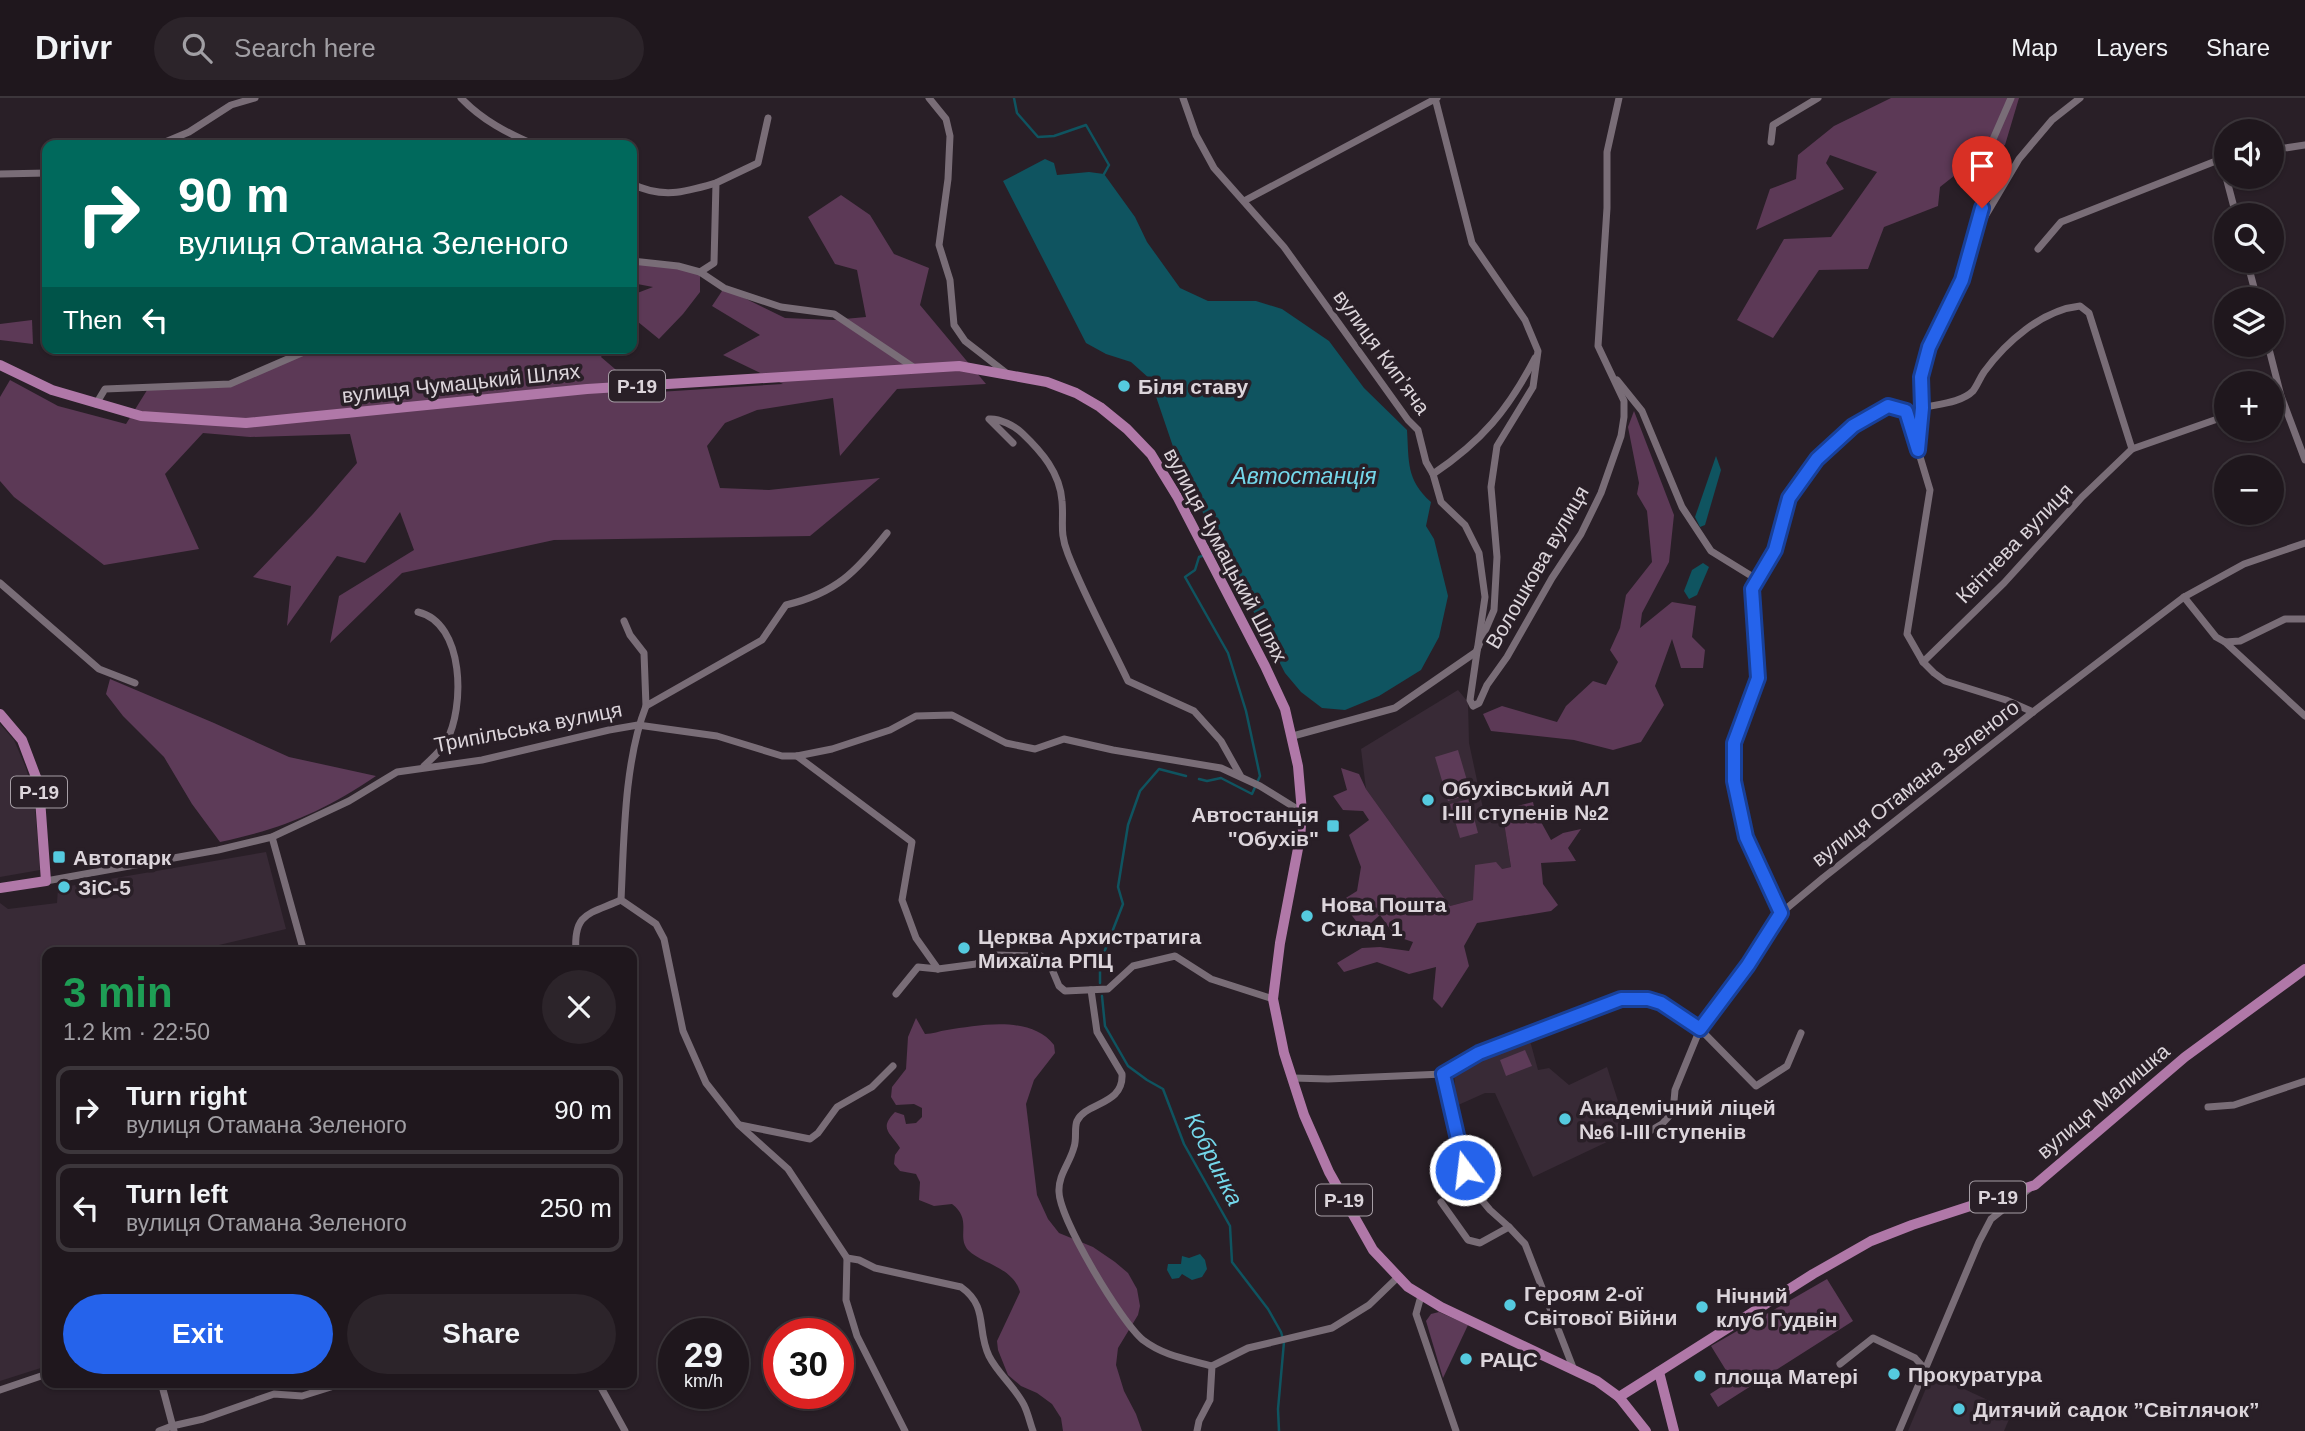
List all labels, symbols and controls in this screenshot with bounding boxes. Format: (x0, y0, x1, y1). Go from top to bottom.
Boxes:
search box (154, 17, 644, 80)
text: Drivr (35, 29, 112, 66)
icon: search (178, 29, 216, 67)
text: Search here (234, 33, 376, 63)
text: Map (2011, 34, 2058, 61)
text: Layers (2096, 34, 2168, 61)
text: Share (2206, 34, 2270, 61)
map controls (2214, 119, 2284, 525)
button: sound (2214, 119, 2284, 189)
pin (1952, 136, 2012, 208)
icon: arrive (1963, 147, 2001, 185)
icon: right (63, 168, 154, 259)
text: 90 m (178, 168, 290, 222)
button: search (2214, 203, 2284, 273)
text: вулиця Отамана Зеленого (178, 225, 569, 261)
street label: вулиця Кипʼяча (1329, 285, 1435, 419)
button: layers (2214, 287, 2284, 357)
icon: left (136, 301, 174, 339)
text: Then (63, 305, 122, 335)
street label: вулиця Чумацький Шлях (341, 359, 582, 407)
road number: Р-19 (609, 370, 665, 402)
button: + (2214, 371, 2284, 441)
place label: Біля ставу (1138, 375, 1248, 398)
marker: Біля ставу (1116, 378, 1132, 394)
street label: вулиця Чумацький Шлях (1160, 444, 1293, 666)
button: − (2214, 455, 2284, 525)
water label: Автостанція (1229, 463, 1377, 489)
street label: Квітнева вулиця (1951, 478, 2077, 608)
street label: Волошкова вулиця (1481, 482, 1593, 652)
street label: вулиця Отамана Зеленого (1807, 695, 2023, 871)
street label: Трипільська вулиця (432, 697, 624, 757)
road number: Р-19 (11, 776, 67, 807)
place label: Обухівський АЛ І-ІІІ ступенів №2 (1442, 777, 1610, 824)
marker: Обухівський АЛ І-ІІІ ступенів №2 (1420, 792, 1436, 808)
place label: Автостанція "Обухів" (1191, 803, 1319, 850)
marker: Автостанція "Обухів" (1325, 818, 1341, 834)
place label: Автопарк (73, 846, 172, 869)
marker: Автопарк (51, 849, 67, 865)
place label: ЗіС-5 (78, 876, 131, 899)
marker: ЗіС-5 (56, 879, 72, 895)
place label: Нова Пошта Склад 1 (1321, 893, 1447, 940)
marker: Нова Пошта Склад 1 (1299, 908, 1315, 924)
place label: Церква Архистратига Михаїла РПЦ (978, 925, 1201, 972)
marker: Церква Архистратига Михаїла РПЦ (956, 940, 972, 956)
text: 3 min (63, 969, 173, 1016)
button: close (542, 970, 616, 1044)
text: 1.2 km · 22:50 (63, 1019, 210, 1045)
street label: вулиця Малишка (2032, 1039, 2174, 1163)
text: Turn right (126, 1081, 247, 1111)
icon: right (67, 1091, 105, 1129)
text: 90 m (554, 1095, 612, 1125)
place label: Академічний ліцей №6 І-ІІІ ступенів (1579, 1096, 1776, 1143)
water label: Кобринка (1179, 1108, 1249, 1210)
marker: Академічний ліцей №6 І-ІІІ ступенів (1557, 1111, 1573, 1127)
text: вулиця Отамана Зеленого (126, 1112, 407, 1138)
position arrow (1428, 1133, 1502, 1207)
text: Turn left (126, 1179, 228, 1209)
road number: Р-19 (1970, 1182, 2026, 1212)
road number: Р-19 (1316, 1184, 1372, 1216)
icon: left (67, 1189, 105, 1227)
text: 250 m (540, 1193, 612, 1223)
text: вулиця Отамана Зеленого (126, 1210, 407, 1236)
place label: Героям 2-ої Світової Війни (1524, 1282, 1677, 1329)
place label: Нічний клуб Гудвін (1716, 1284, 1837, 1331)
button: Exit (63, 1294, 333, 1374)
button: Share (347, 1294, 616, 1374)
marker: Героям 2-ої Світової Війни (1502, 1297, 1518, 1313)
marker: Нічний клуб Гудвін (1694, 1299, 1710, 1315)
speed limit sign: 30 (763, 1318, 854, 1409)
text: 29 (684, 1335, 723, 1374)
place label: РАЦС (1480, 1348, 1538, 1371)
marker: РАЦС (1458, 1351, 1474, 1367)
place label: Прокуратура (1908, 1363, 2042, 1386)
place label: площа Матері (1714, 1365, 1858, 1388)
marker: Прокуратура (1886, 1366, 1902, 1382)
marker: площа Матері (1692, 1368, 1708, 1384)
text: km/h (684, 1371, 723, 1391)
place label: Дитячий садок ”Світлячок” (1973, 1398, 2259, 1421)
marker: Дитячий садок ”Світлячок” (1951, 1401, 1967, 1417)

